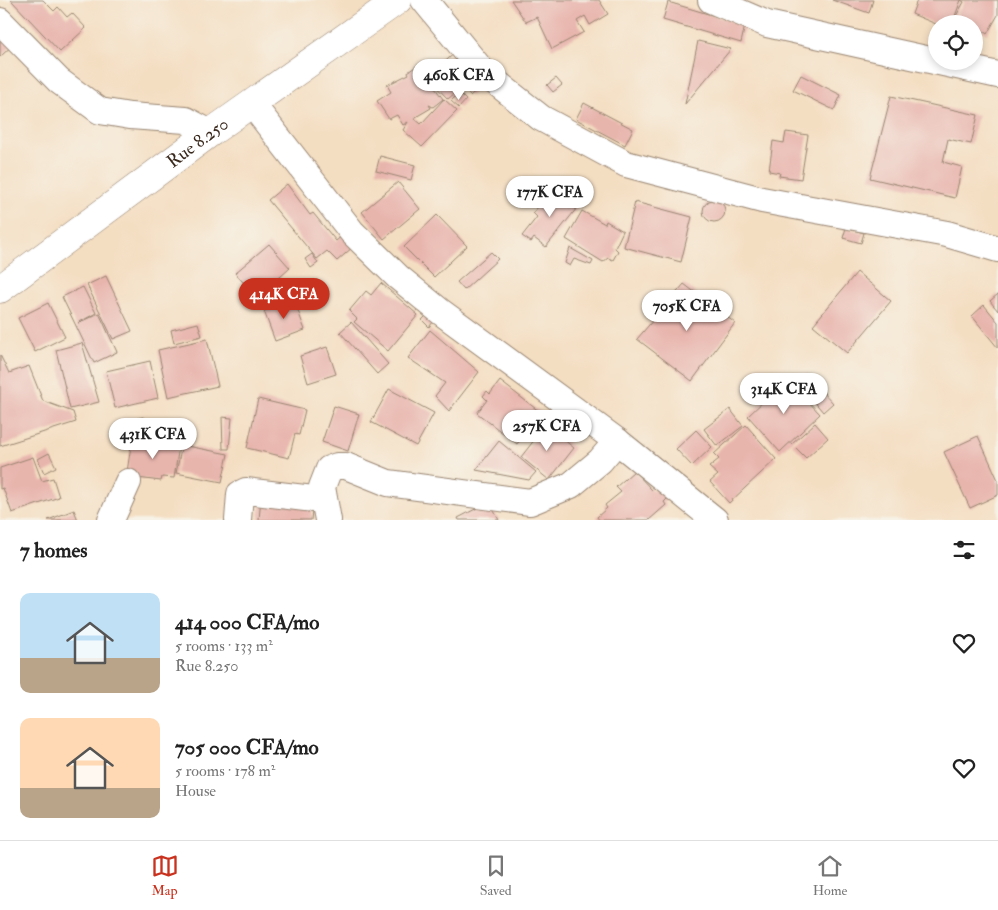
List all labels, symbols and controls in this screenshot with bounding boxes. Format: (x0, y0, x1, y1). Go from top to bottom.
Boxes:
map controls (928, 15, 983, 70)
button: locate (928, 15, 983, 70)
pin: 460K CFA (407, 58, 511, 101)
text: 460K CFA (424, 65, 494, 85)
street label: Rue 8.250 (162, 112, 233, 173)
pin: 177K CFA (498, 176, 602, 218)
text: 177K CFA (517, 182, 583, 202)
pin: 414K CFA (232, 278, 336, 320)
text: 414K CFA (250, 284, 318, 304)
pin: 705K CFA (635, 290, 739, 332)
text: 705K CFA (653, 296, 721, 316)
pin: 314K CFA (732, 372, 836, 415)
text: 314K CFA (751, 379, 817, 399)
pin: 257K CFA (495, 410, 599, 452)
text: 257K CFA (513, 416, 581, 436)
pin: 431K CFA (101, 418, 205, 460)
text: 431K CFA (120, 424, 186, 444)
icon: filters (950, 536, 978, 564)
text: 7 homes (20, 537, 87, 564)
text: 414 000 CFA/mo (175, 609, 319, 636)
icon: home (60, 613, 120, 673)
icon: heart (950, 629, 978, 657)
text: 5 rooms · 133 m² (175, 636, 273, 656)
text: Rue 8.250 (175, 656, 238, 676)
text: 705 000 CFA/mo (175, 734, 319, 761)
icon: home (60, 738, 120, 798)
icon: heart (950, 754, 978, 782)
text: 5 rooms · 178 m² (175, 761, 275, 781)
text: House (175, 781, 216, 801)
tab: Map (151, 852, 179, 899)
tab: Saved (480, 852, 512, 899)
tab: Home (813, 852, 847, 899)

